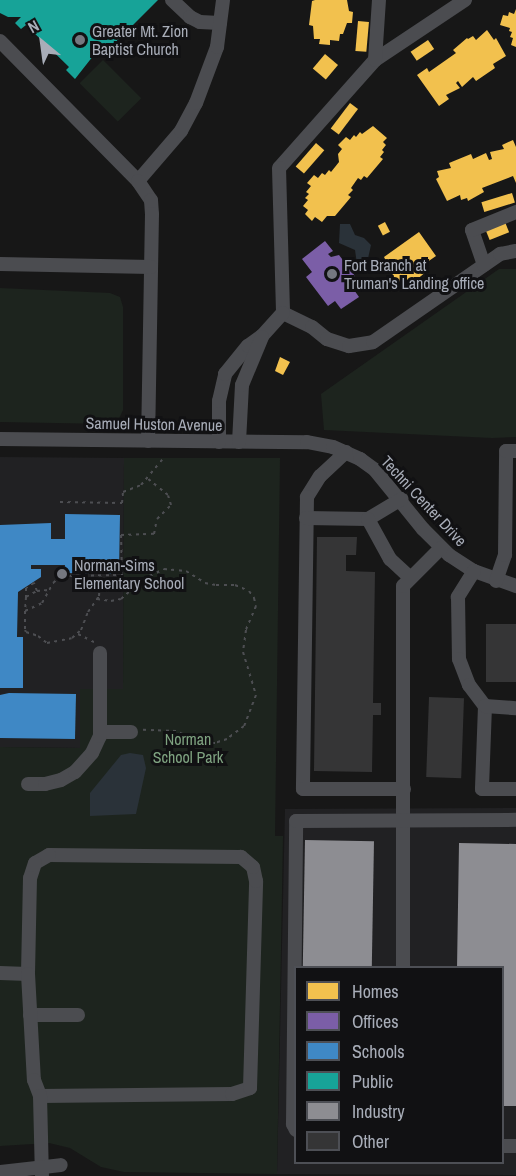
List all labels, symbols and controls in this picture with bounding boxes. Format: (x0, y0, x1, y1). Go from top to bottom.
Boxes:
north arrow (12, 12, 72, 72)
text: N (24, 14, 43, 38)
place label: Greater Mt. Zion Baptist Church (92, 21, 188, 59)
marker: Greater Mt. Zion Baptist Church (73, 33, 87, 47)
place label: Fort Branch at Truman's Landing office (344, 255, 484, 293)
marker: Fort Branch at Truman's Landing office (325, 267, 339, 281)
street label: Samuel Huston Avenue (85, 413, 223, 435)
street label: Techni Center Drive (377, 452, 471, 550)
place label: Norman-Sims Elementary School (74, 555, 184, 593)
marker: Norman-Sims Elementary School (55, 567, 69, 581)
park label: Norman School Park (153, 729, 223, 767)
legend (294, 966, 504, 1164)
text: Homes (352, 979, 399, 1004)
text: Offices (352, 1009, 399, 1034)
text: Schools (352, 1039, 405, 1064)
text: Public (352, 1069, 393, 1094)
text: Industry (352, 1099, 405, 1124)
text: Other (352, 1129, 389, 1154)

